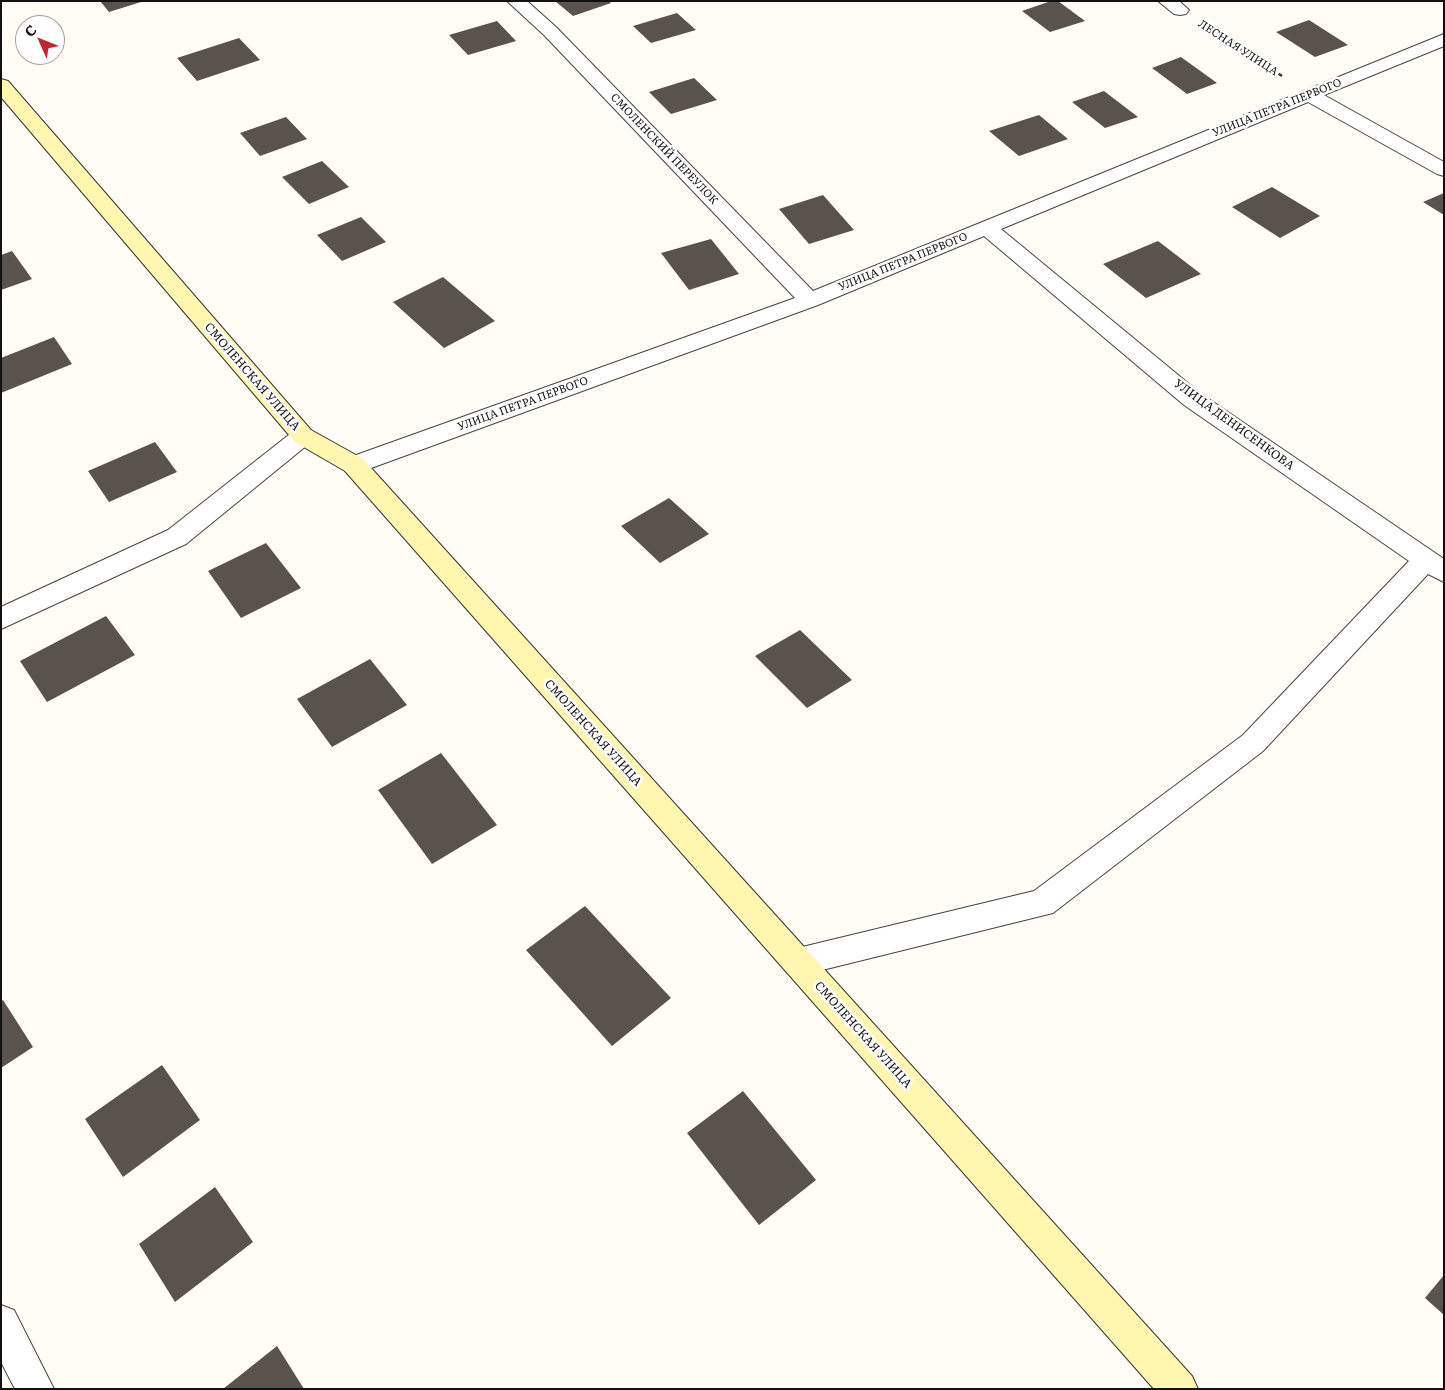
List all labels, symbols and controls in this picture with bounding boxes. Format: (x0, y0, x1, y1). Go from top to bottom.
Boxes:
north arrow (15, 15, 65, 65)
street label: ЛЕСНАЯ УЛИЦА (1196, 17, 1280, 79)
text: С (19, 20, 41, 41)
street label: УЛИЦА ПЕТРА ПЕРВОГО (1211, 76, 1343, 140)
street label: СМОЛЕНСКИЙ ПЕРЕУЛОК (608, 91, 720, 207)
street label: УЛИЦА ПЕТРА ПЕРВОГО (837, 230, 969, 294)
street label: СМОЛЕНСКАЯ УЛИЦА (201, 320, 303, 434)
street label: УЛИЦА ПЕТРА ПЕРВОГО (456, 374, 590, 434)
street label: УЛИЦА ДЕНИСЕНКОВА (1171, 377, 1297, 473)
street label: СМОЛЕНСКАЯ УЛИЦА (541, 677, 645, 789)
street label: СМОЛЕНСКАЯ УЛИЦА (811, 979, 915, 1091)

